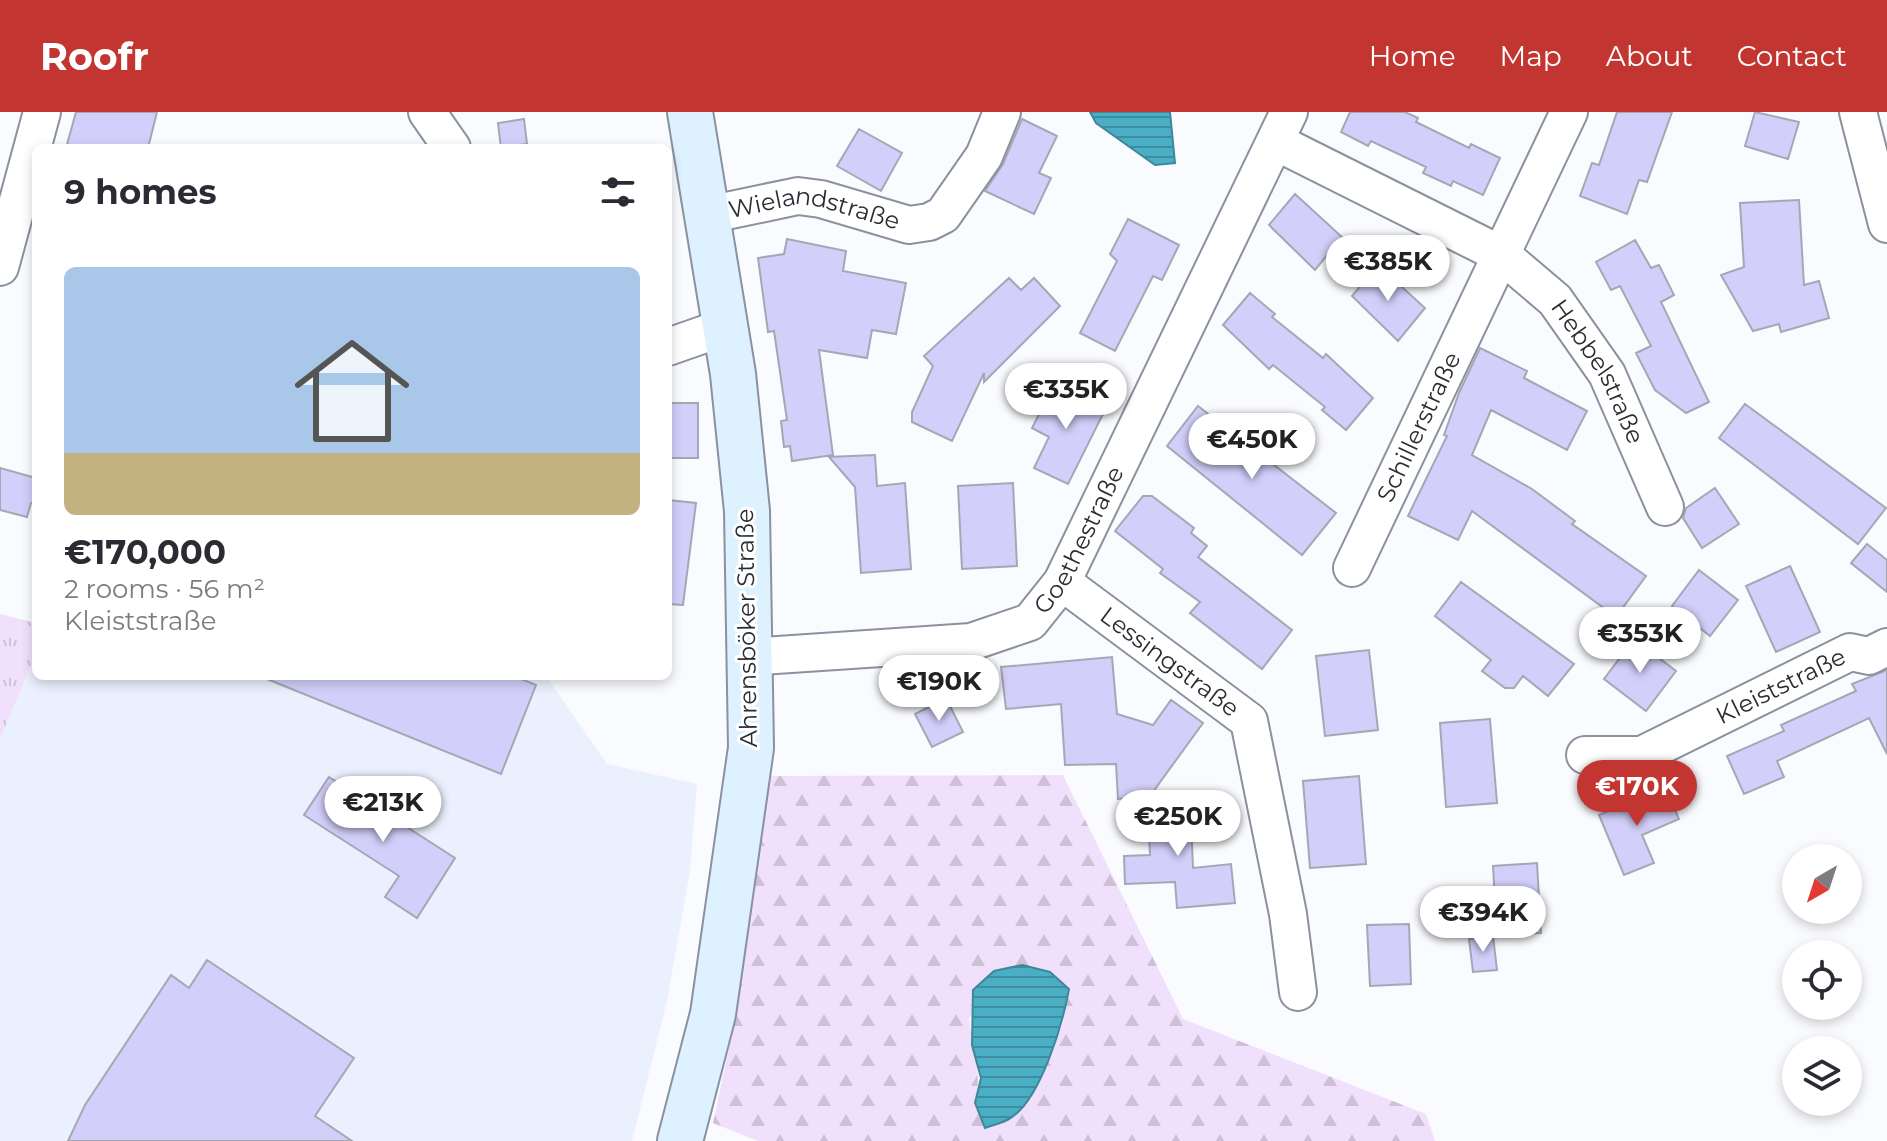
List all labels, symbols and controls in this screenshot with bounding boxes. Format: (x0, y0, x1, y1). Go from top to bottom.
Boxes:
text: Roofr (40, 33, 149, 80)
text: Home (1369, 39, 1456, 73)
text: Map (1500, 39, 1562, 73)
text: About (1606, 39, 1693, 73)
text: Contact (1737, 39, 1847, 73)
icon: filters (596, 170, 640, 214)
text: 9 homes (64, 171, 217, 213)
street label: Wielandstraße (726, 181, 903, 236)
pin: €385K (1332, 235, 1444, 303)
text: €385K (1344, 245, 1432, 277)
street label: Hebbelstraße (1545, 294, 1651, 448)
icon: home (280, 319, 424, 463)
street label: Schillerstraße (1371, 347, 1467, 507)
pin: €335K (1010, 363, 1122, 431)
text: €335K (1023, 373, 1109, 405)
pin: €450K (1196, 413, 1308, 481)
text: €450K (1206, 423, 1298, 455)
street label: Goethestraße (1027, 461, 1130, 619)
street label: Ahrensböker Straße (730, 508, 763, 748)
text: €170,000 (64, 531, 226, 573)
text: 2 rooms · 56 m² (64, 573, 265, 605)
street label: Lessingstraße (1095, 600, 1245, 723)
text: Kleiststraße (64, 605, 216, 637)
pin: €353K (1584, 607, 1696, 675)
text: €353K (1597, 617, 1683, 649)
street label: Kleiststraße (1711, 642, 1850, 730)
pin: €190K (883, 655, 995, 723)
text: €190K (897, 665, 982, 697)
pin: €170K (1581, 760, 1693, 828)
text: €170K (1595, 770, 1679, 802)
pin: €213K (327, 776, 439, 844)
text: €213K (342, 786, 424, 818)
pin: €250K (1122, 790, 1234, 858)
text: €250K (1134, 800, 1222, 832)
north arrow (1782, 844, 1862, 924)
map controls (1782, 844, 1862, 1116)
pin: €394K (1427, 886, 1539, 954)
text: €394K (1438, 896, 1528, 928)
button: locate (1782, 940, 1862, 1020)
button: layers (1782, 1036, 1862, 1116)

